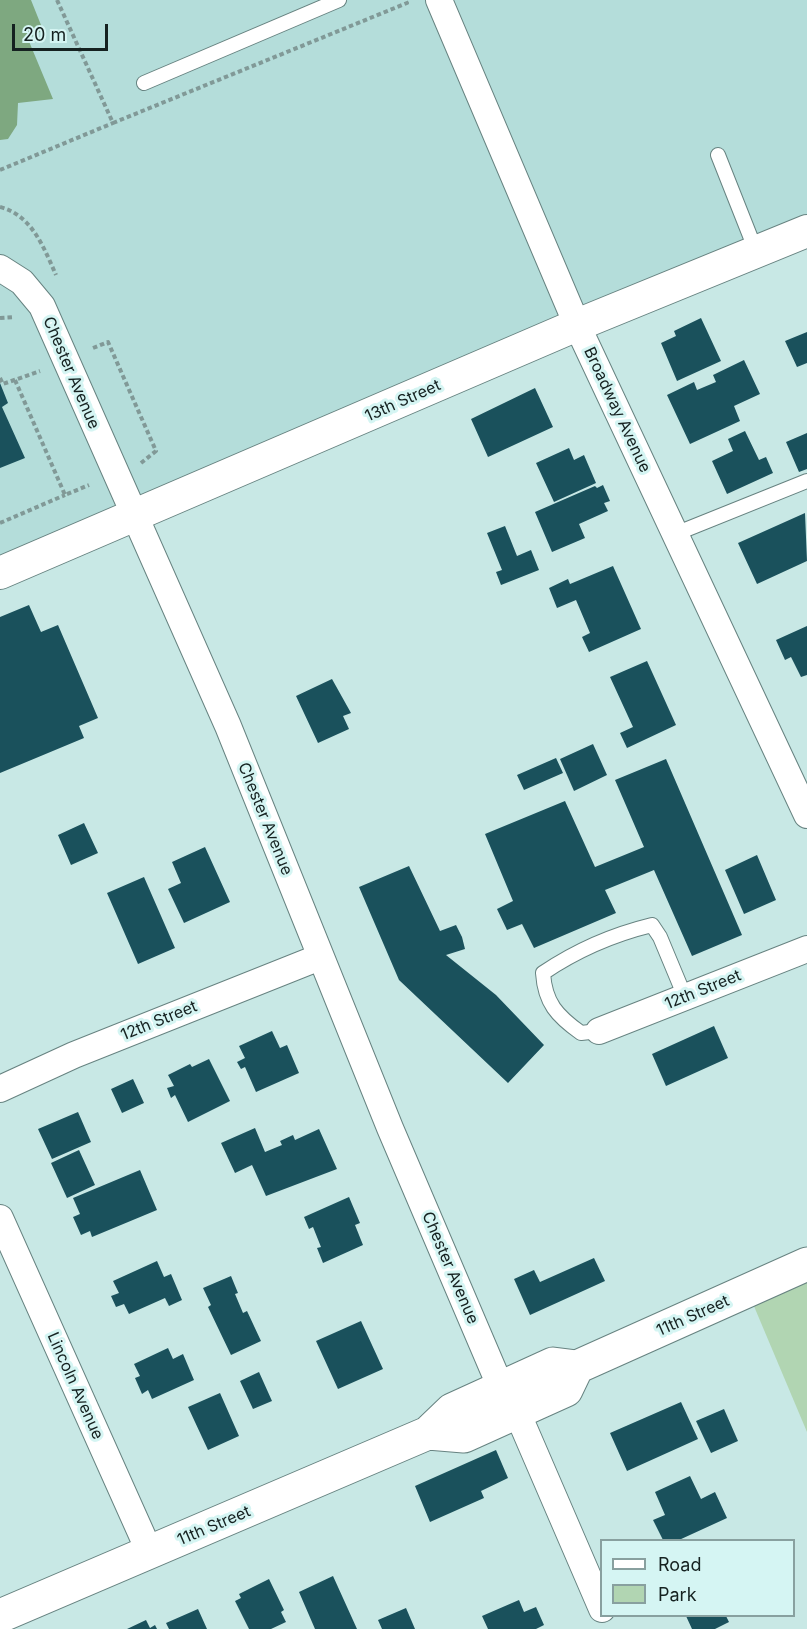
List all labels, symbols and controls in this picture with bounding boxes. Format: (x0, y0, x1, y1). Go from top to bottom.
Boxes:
scale bar (15, 12, 111, 50)
text: 20 m (23, 24, 66, 45)
street label: Chester Avenue (39, 314, 103, 432)
street label: Broadway Avenue (579, 344, 655, 476)
street label: 13th Street (362, 376, 444, 426)
street label: Chester Avenue (234, 760, 296, 878)
street label: 12th Street (662, 966, 744, 1014)
street label: 12th Street (118, 997, 200, 1045)
street label: Chester Avenue (418, 1209, 482, 1327)
street label: 11th Street (654, 1291, 732, 1341)
street label: Lincoln Avenue (43, 1330, 107, 1442)
street label: 11th Street (175, 1502, 253, 1550)
legend (600, 1539, 795, 1617)
text: Road (658, 1554, 701, 1575)
text: Park (658, 1584, 697, 1605)

